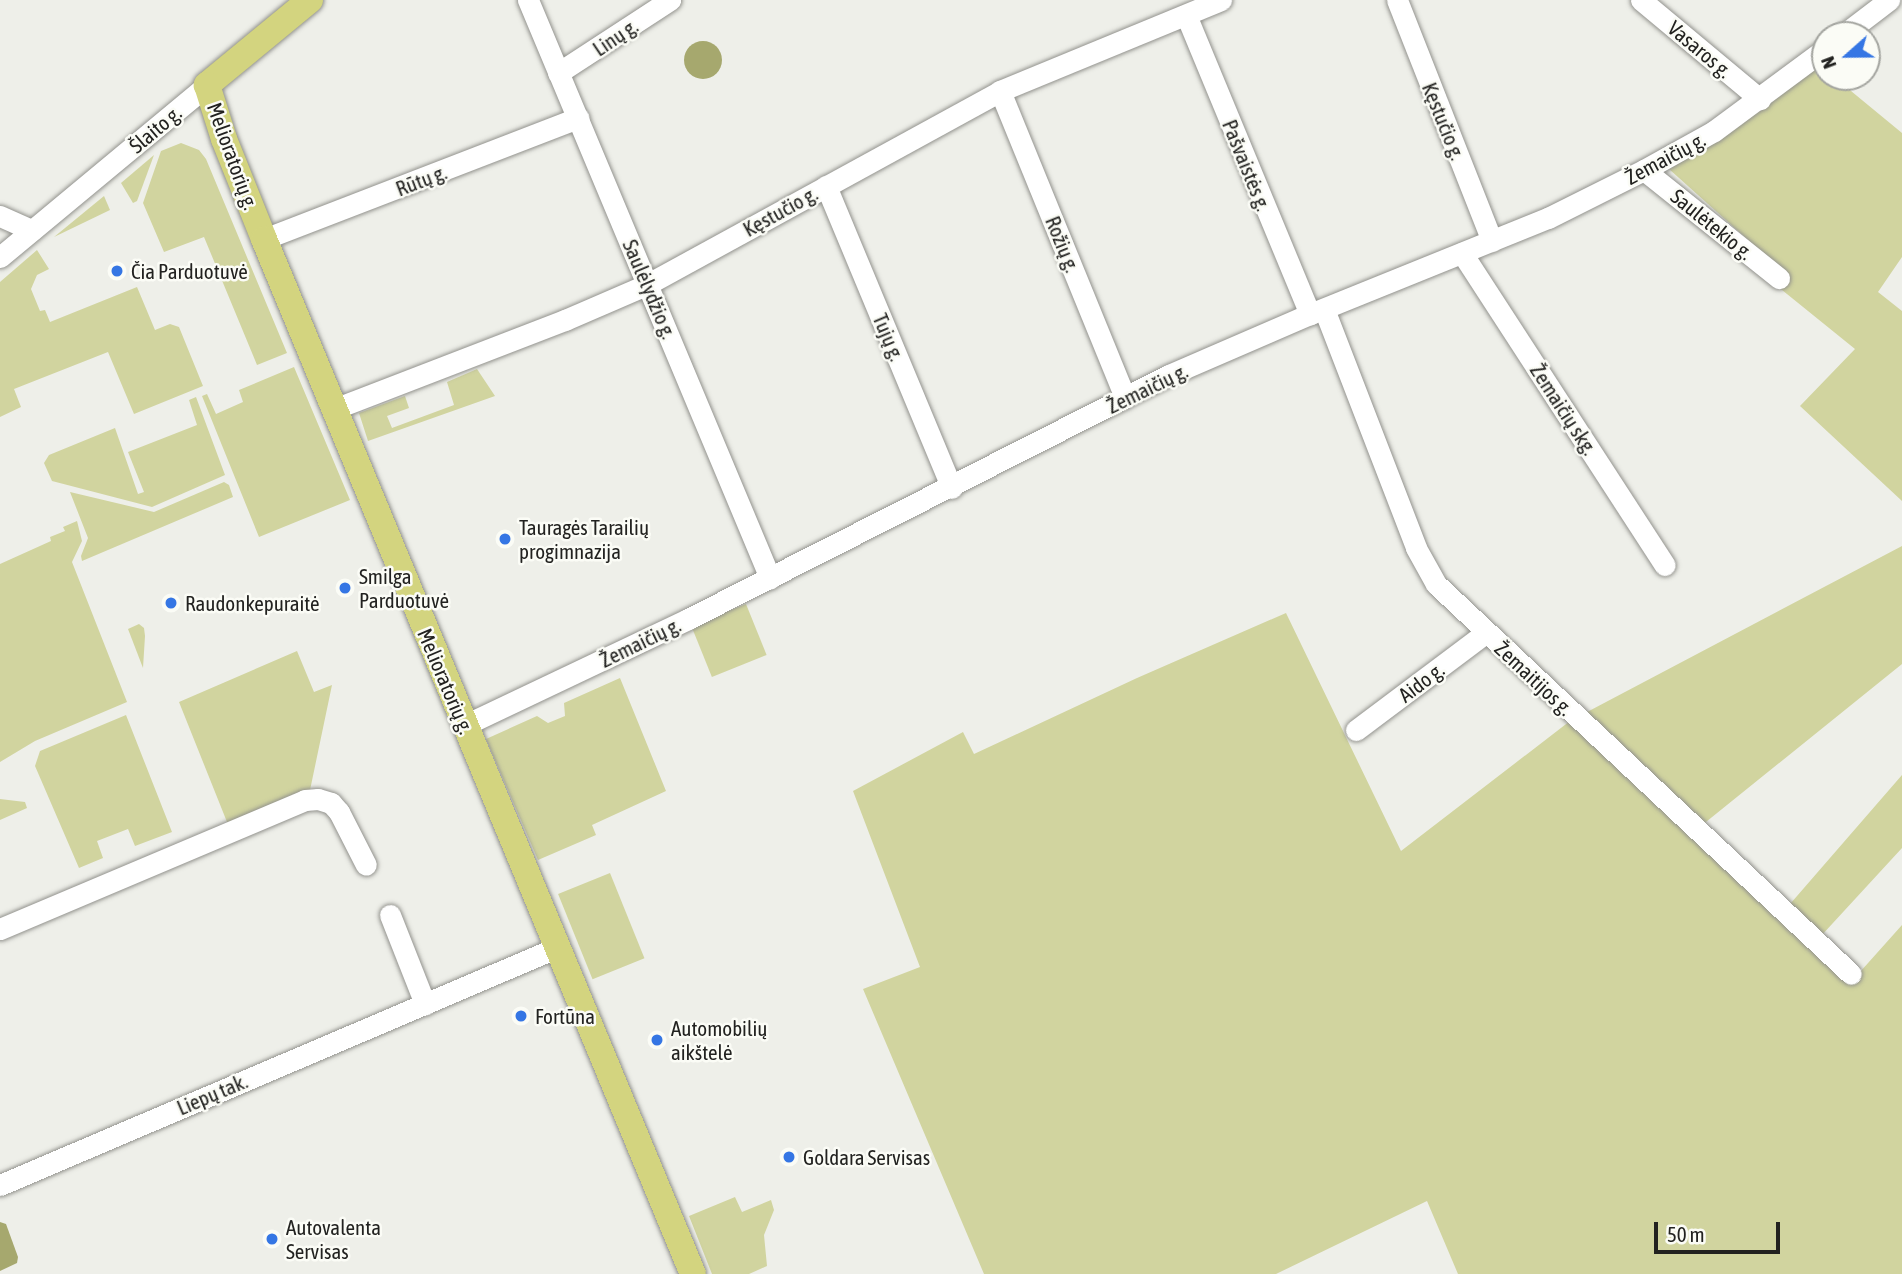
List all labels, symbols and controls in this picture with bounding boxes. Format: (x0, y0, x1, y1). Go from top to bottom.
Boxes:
street label: Linų g. (588, 13, 642, 61)
street label: Vasaros g. (1663, 15, 1737, 83)
north arrow (1811, 21, 1881, 91)
text: N (1816, 54, 1841, 72)
street label: Kęstučio g. (1417, 79, 1471, 163)
street label: Melioratorių g. (202, 99, 264, 213)
street label: Šlaito g. (124, 100, 186, 158)
street label: Pašvaistės g. (1217, 116, 1277, 214)
street label: Žemaičių g. (1621, 126, 1709, 190)
street label: Rūtų g. (392, 159, 450, 201)
street label: Kęstučio g. (738, 180, 822, 242)
street label: Saulėtekio g. (1666, 183, 1758, 265)
street label: Rožių g. (1040, 212, 1086, 276)
street label: Saulėlydžio g. (618, 236, 682, 342)
place label: Čia Parduotuvė (131, 258, 248, 284)
marker: Čia Parduotuvė (109, 263, 125, 279)
street label: Tujų g. (868, 310, 910, 364)
street label: Žemaičių g. (1102, 358, 1192, 418)
street label: Žemaičių skg. (1525, 359, 1603, 459)
place label: Tauragės Tarailių progimnazija (519, 514, 649, 564)
marker: Tauragės Tarailių progimnazija (497, 531, 513, 547)
place label: Smilga Parduotuvė (359, 563, 449, 613)
marker: Smilga Parduotuvė (337, 580, 353, 596)
place label: Raudonkepuraitė (185, 590, 320, 616)
marker: Raudonkepuraitė (163, 595, 179, 611)
street label: Žemaičių g. (595, 612, 685, 672)
street label: Melioratorių g. (413, 625, 479, 737)
street label: Žemaitijos g. (1490, 636, 1578, 720)
street label: Aido g. (1393, 657, 1449, 707)
place label: Fortūna (535, 1003, 595, 1029)
marker: Fortūna (513, 1008, 529, 1024)
place label: Automobilių aikštelė (671, 1015, 767, 1065)
marker: Automobilių aikštelė (649, 1032, 665, 1048)
street label: Liepų tak. (173, 1068, 251, 1120)
place label: Goldara Servisas (803, 1144, 930, 1170)
marker: Goldara Servisas (781, 1149, 797, 1165)
scale bar (1657, 1208, 1783, 1252)
place label: Autovalenta Servisas (286, 1214, 381, 1264)
text: 50 m (1667, 1222, 1705, 1246)
marker: Autovalenta Servisas (264, 1231, 280, 1247)

